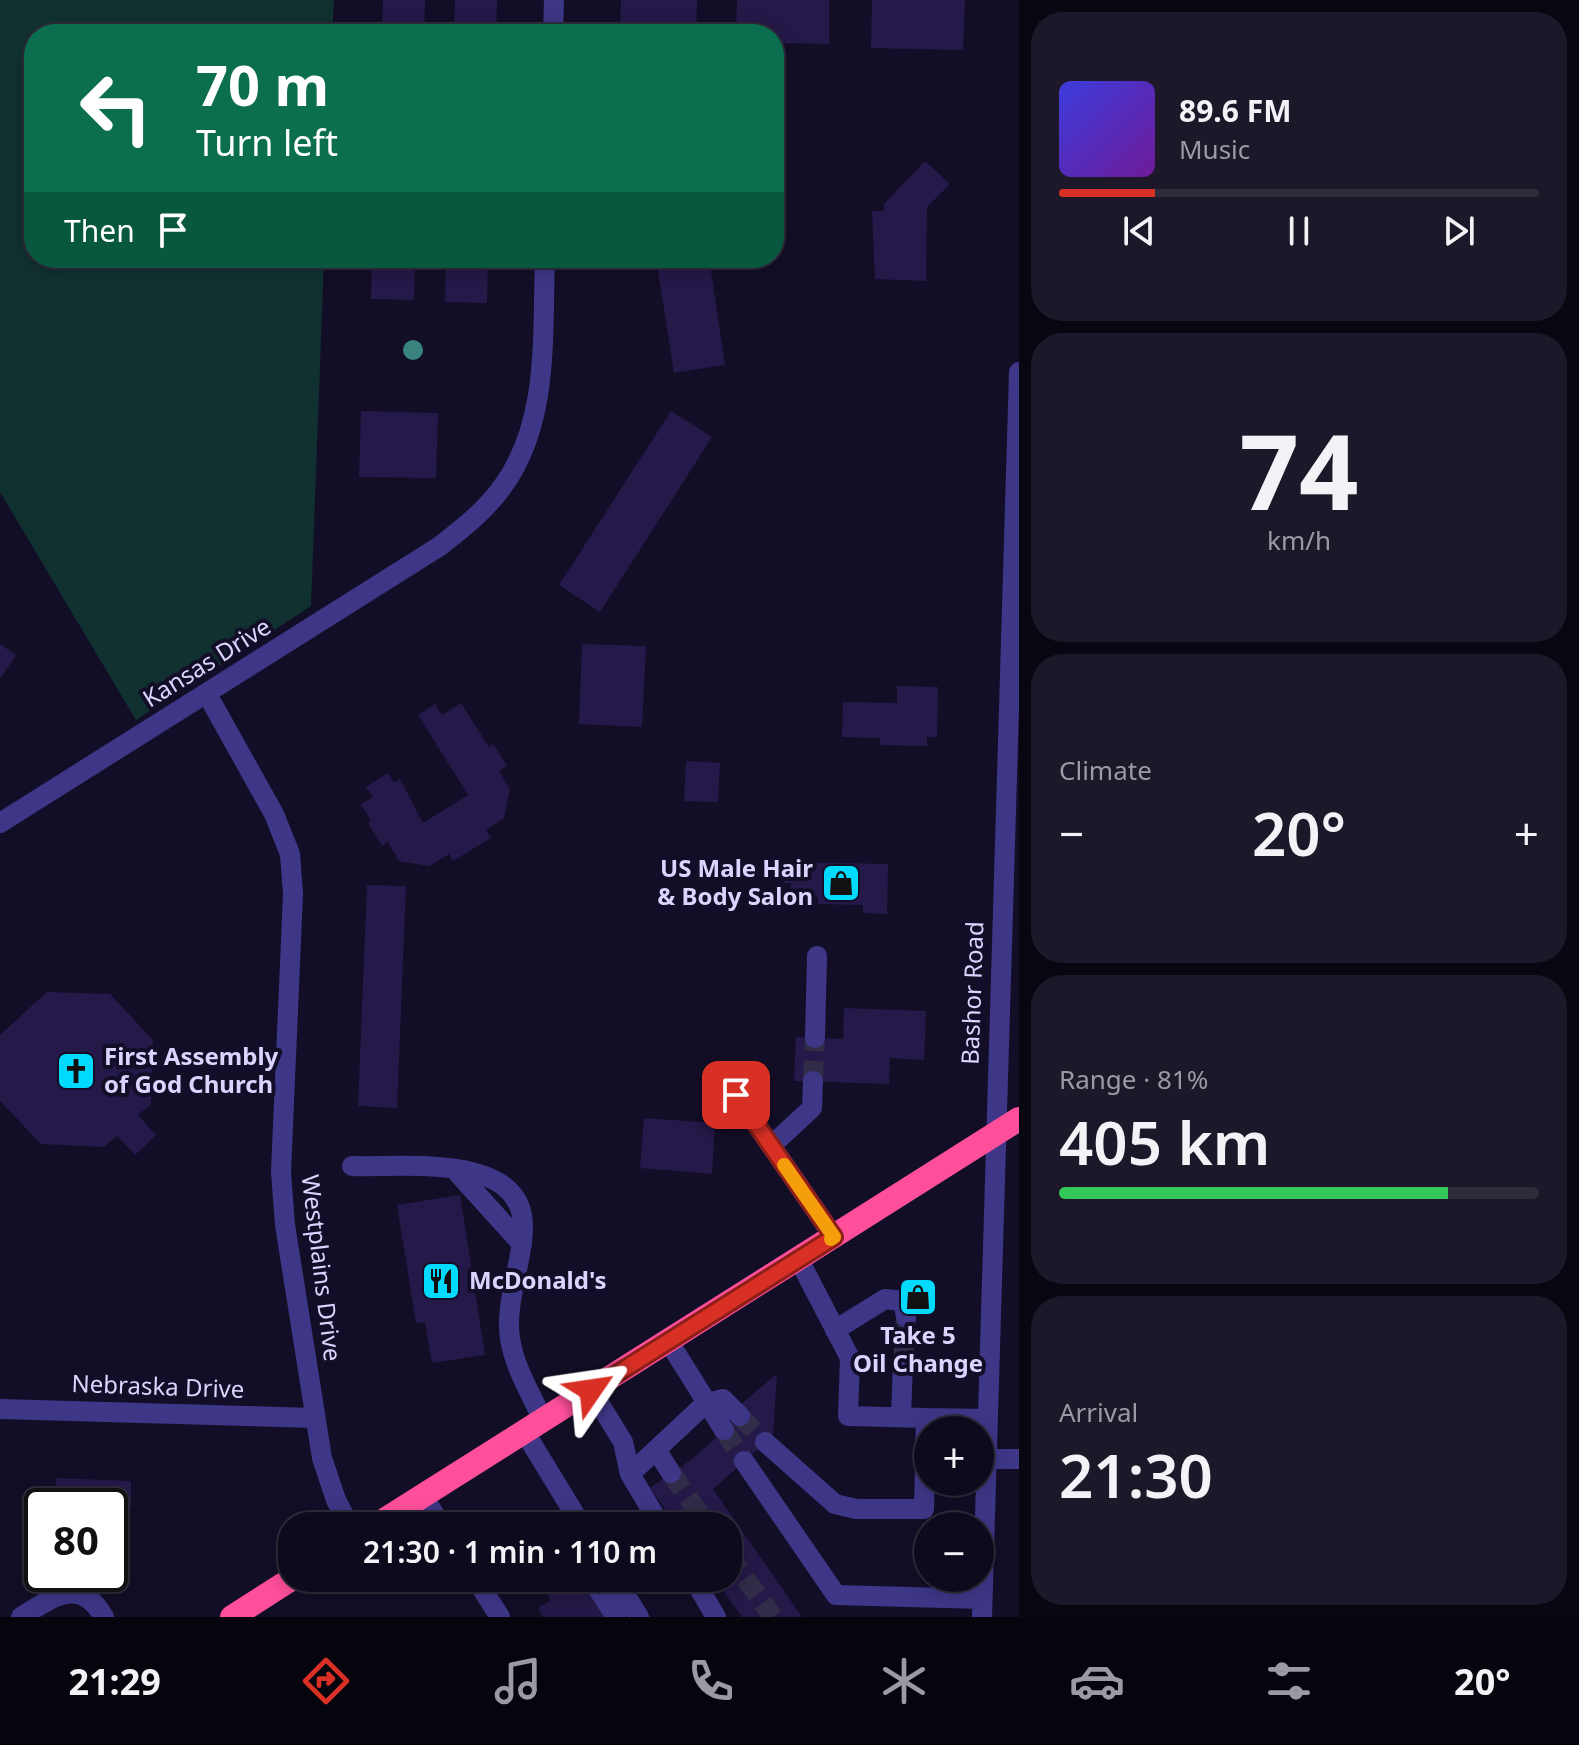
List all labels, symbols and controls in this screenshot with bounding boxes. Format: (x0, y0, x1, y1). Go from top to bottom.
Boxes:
text: 70 m (196, 46, 329, 122)
icon: left (64, 56, 168, 160)
text: 89.6 FM (1179, 90, 1291, 131)
text: Turn left (196, 118, 338, 167)
text: Music (1179, 131, 1250, 167)
icon: arrive (151, 208, 195, 252)
icon: previous (1117, 209, 1161, 253)
icon: pause (1277, 209, 1321, 253)
icon: next (1437, 209, 1481, 253)
text: Then (64, 210, 135, 251)
text: 74 (1240, 399, 1358, 540)
text: km/h (1267, 522, 1331, 558)
street label: Kansas Drive (136, 609, 277, 714)
text: Climate (1059, 752, 1152, 788)
text: 20° (1252, 792, 1346, 874)
text: − (1059, 803, 1084, 863)
text: + (1514, 803, 1539, 863)
place label: US Male Hair & Body Salon (657, 851, 813, 912)
shop icon: US Male Hair & Body Salon (820, 862, 862, 904)
street label: Bashor Road (953, 921, 990, 1065)
place label: First Assembly of God Church (104, 1039, 279, 1100)
church icon: First Assembly of God Church (55, 1050, 97, 1092)
pin (702, 1061, 770, 1129)
text: Range · 81% (1059, 1061, 1208, 1097)
icon: arrive (714, 1073, 758, 1117)
text: 405 km (1059, 1101, 1270, 1183)
street label: Westplains Drive (295, 1172, 350, 1363)
restaurant icon: McDonald's (420, 1260, 462, 1302)
place label: McDonald's (469, 1263, 607, 1296)
shop icon: Take 5 Oil Change (897, 1276, 939, 1318)
place label: Take 5 Oil Change (853, 1318, 983, 1379)
position arrow (549, 1348, 633, 1432)
street label: Nebraska Drive (71, 1366, 245, 1405)
text: Arrival (1059, 1394, 1138, 1430)
map controls (914, 1416, 994, 1592)
button: + (914, 1416, 994, 1496)
text: 21:30 (1059, 1434, 1213, 1516)
speed limit sign: 80 (24, 1488, 128, 1592)
button: − (914, 1512, 994, 1592)
text: 21:30 · 1 min · 110 m (363, 1531, 657, 1572)
icon: directions (298, 1653, 354, 1709)
icon: music (490, 1653, 546, 1709)
icon: phone (683, 1653, 739, 1709)
icon: climate (876, 1653, 932, 1709)
icon: car (1069, 1653, 1125, 1709)
icon: filters (1261, 1653, 1317, 1709)
text: 21:29 (68, 1657, 161, 1706)
text: 20° (1454, 1657, 1511, 1706)

